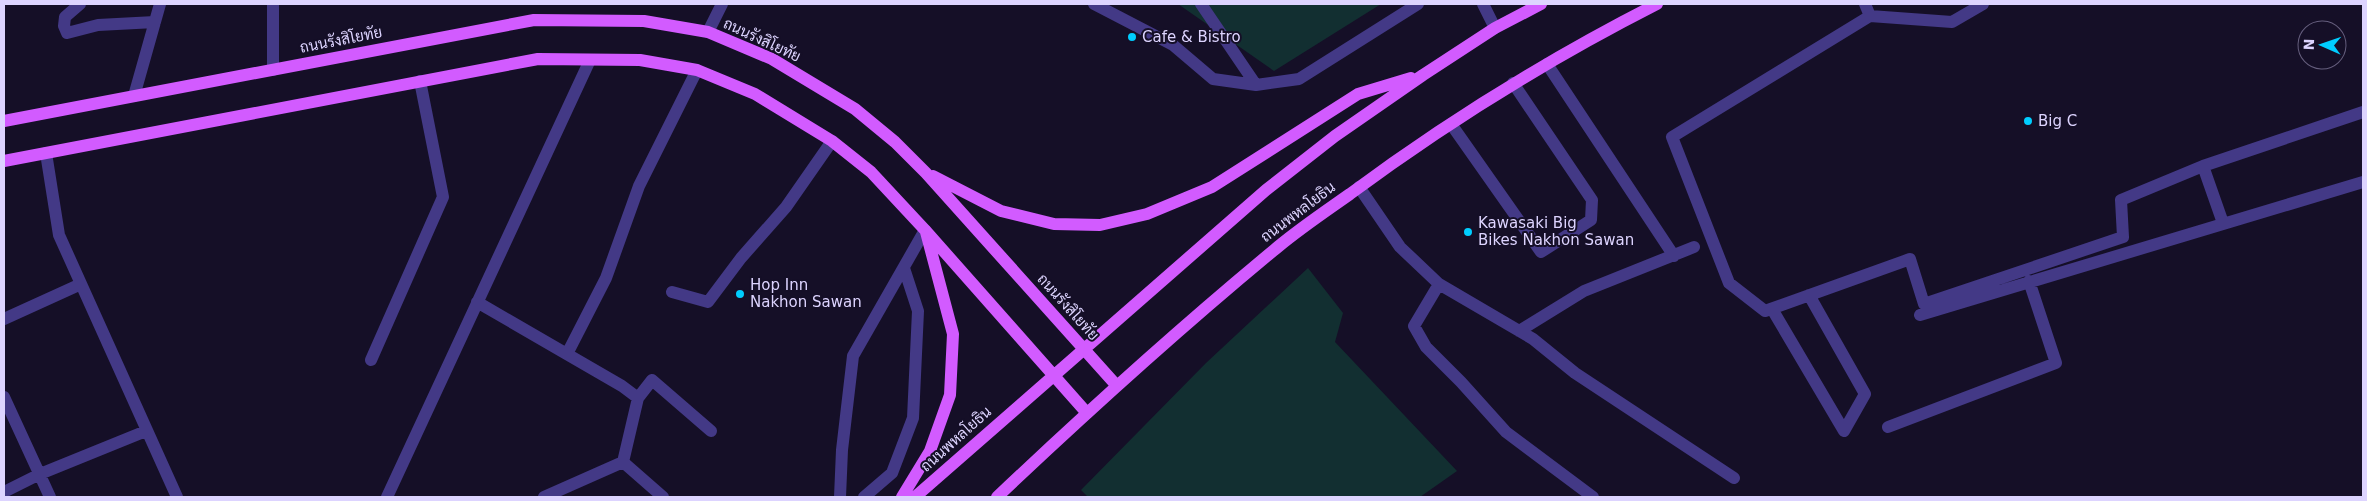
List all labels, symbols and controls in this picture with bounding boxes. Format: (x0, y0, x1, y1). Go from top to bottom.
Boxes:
street label: ถนนรังสิโยทัย (720, 13, 804, 66)
north arrow (2297, 20, 2347, 70)
street label: ถนนรังสิโยทัย (298, 22, 384, 57)
place label: Cafe & Bistro (1142, 28, 1241, 46)
marker: Cafe & Bistro (1126, 31, 1138, 43)
text: N (2301, 38, 2317, 51)
place label: Big C (2038, 112, 2077, 130)
marker: Big C (2022, 115, 2034, 127)
street label: ถนนพหลโยธิน (1257, 177, 1339, 246)
place label: Kawasaki Big Bikes Nakhon Sawan (1478, 214, 1634, 249)
marker: Kawasaki Big Bikes Nakhon Sawan (1462, 226, 1474, 238)
street label: ถนนรังสิโยทัย (1033, 269, 1103, 344)
place label: Hop Inn Nakhon Sawan (750, 276, 862, 311)
marker: Hop Inn Nakhon Sawan (734, 288, 746, 300)
street label: ถนนพหลโยธิน (916, 402, 995, 475)

